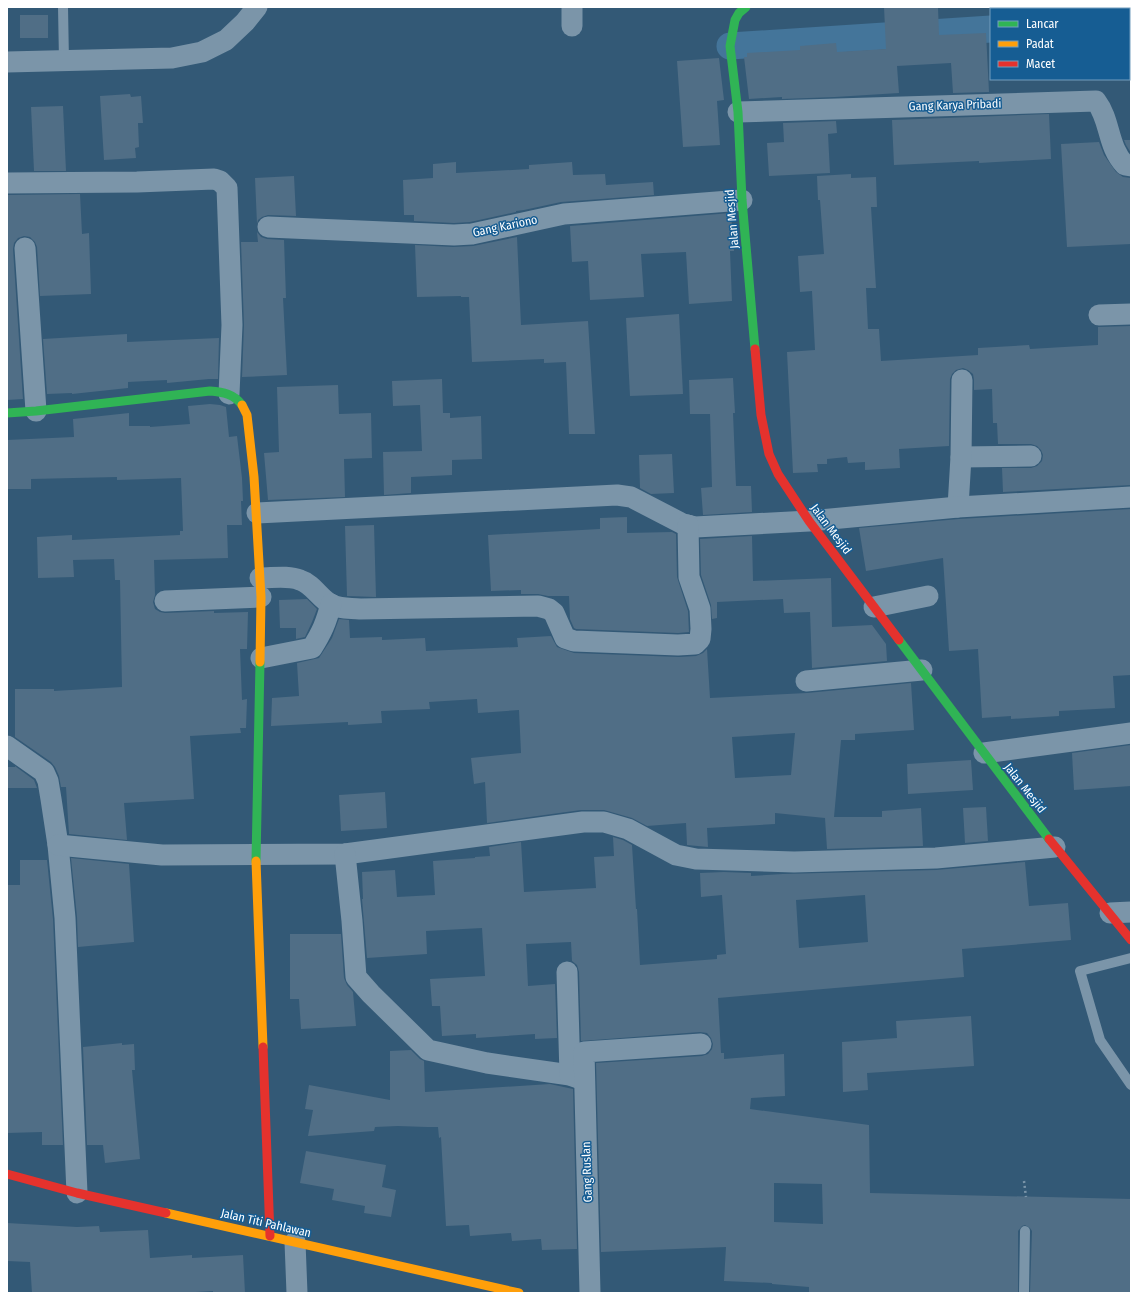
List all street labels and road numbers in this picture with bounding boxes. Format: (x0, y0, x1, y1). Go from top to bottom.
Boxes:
street label: Gang Karya Pribadi (908, 96, 1002, 114)
street label: Jalan Mesjid (722, 189, 742, 249)
street label: Gang Kariono (471, 212, 539, 240)
street label: Jalan Mesjid (808, 501, 854, 557)
street label: Jalan Mesjid (1001, 760, 1049, 816)
street label: Gang Ruslan (579, 1141, 595, 1203)
street label: Jalan Titi Pahlawan (219, 1206, 313, 1240)

